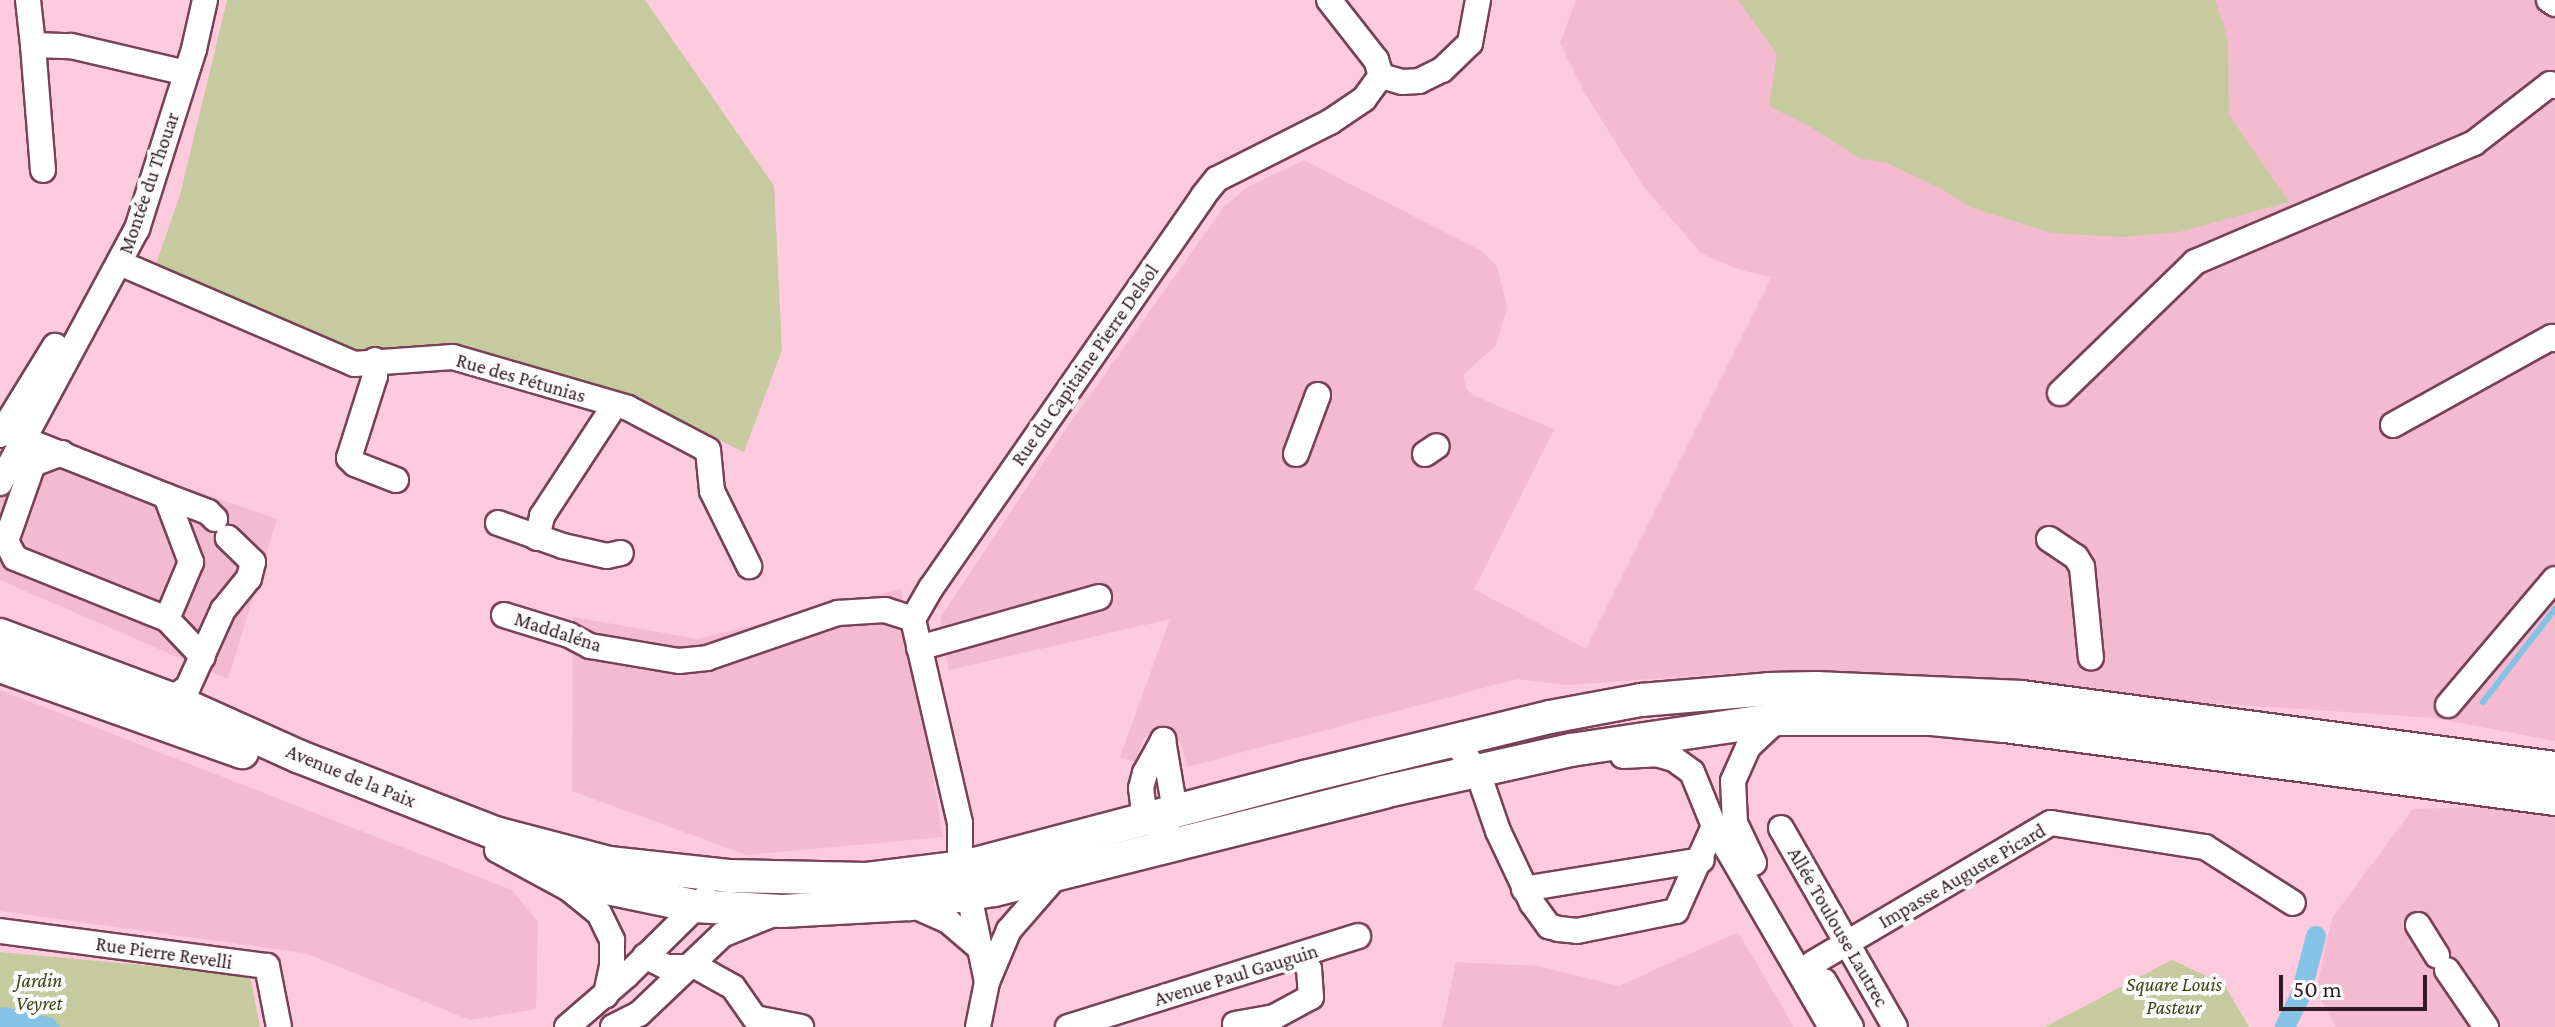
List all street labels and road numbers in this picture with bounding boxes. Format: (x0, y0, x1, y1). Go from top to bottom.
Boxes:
street label: Montée du Thouar (113, 109, 185, 257)
street label: Rue du Capitaine Pierre Delsol (1006, 260, 1164, 470)
street label: Rue des Pétunias (453, 348, 589, 408)
street label: Maddaléna (511, 607, 605, 657)
street label: Avenue de la Paix (283, 739, 419, 813)
street label: Impasse Auguste Picard (1874, 818, 2050, 934)
street label: Allée Toulouse Lautrec (1783, 843, 1893, 1011)
street label: Rue Pierre Revelli (94, 932, 234, 974)
street label: Avenue Paul Gauguin (1151, 939, 1321, 1011)

